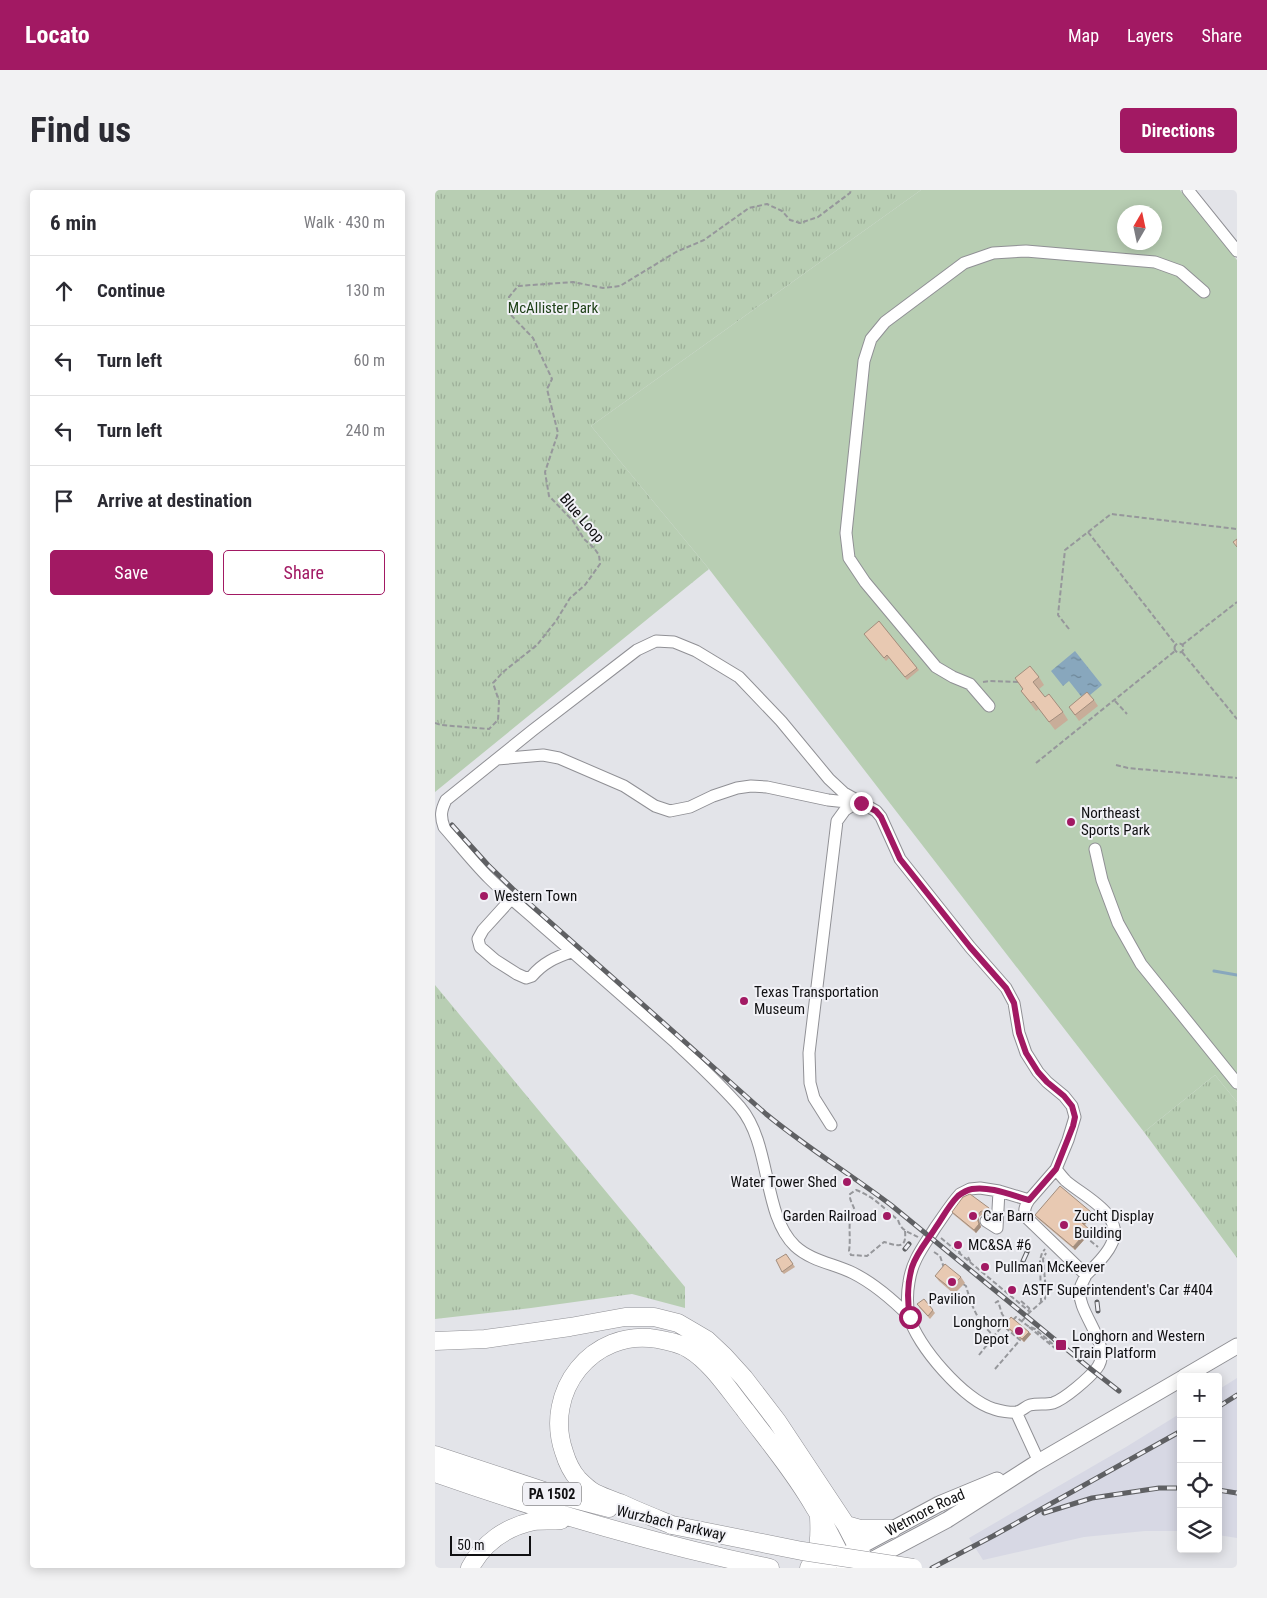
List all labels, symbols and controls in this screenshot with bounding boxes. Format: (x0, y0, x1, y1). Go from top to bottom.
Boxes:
text: Locato (25, 21, 90, 49)
text: Map (1068, 25, 1099, 46)
text: Layers (1127, 25, 1174, 46)
text: Share (1202, 25, 1242, 46)
button: Directions (1120, 108, 1237, 153)
text: Find us (30, 110, 131, 151)
north arrow (1117, 205, 1162, 250)
text: 6 min (50, 211, 97, 235)
text: Walk · 430 m (304, 213, 385, 232)
icon: ahead (50, 277, 78, 305)
text: Continue (97, 279, 165, 302)
text: 130 m (346, 281, 385, 300)
park label: McAllister Park (508, 299, 598, 317)
icon: left (50, 347, 78, 375)
text: Turn left (97, 349, 162, 372)
text: 60 m (353, 351, 385, 370)
icon: left (50, 417, 78, 445)
text: Turn left (97, 419, 162, 442)
text: 240 m (346, 421, 385, 440)
icon: arrive (50, 487, 78, 515)
text: Arrive at destination (97, 489, 252, 512)
street label: Blue Loop (556, 490, 608, 546)
button: Save (50, 550, 213, 595)
button: Share (223, 550, 385, 595)
route end (850, 792, 873, 815)
place label: Northeast Sports Park (1081, 804, 1150, 839)
marker: Northeast Sports Park (1065, 816, 1077, 828)
place label: Western Town (494, 887, 577, 905)
marker: Western Town (478, 890, 490, 902)
place label: Texas Transportation Museum (754, 983, 879, 1018)
marker: Texas Transportation Museum (738, 995, 750, 1007)
place label: Water Tower Shed (731, 1173, 837, 1191)
marker: Water Tower Shed (841, 1176, 853, 1188)
place label: Garden Railroad (783, 1207, 877, 1225)
place label: Car Barn (983, 1207, 1034, 1225)
place label: Zucht Display Building (1074, 1207, 1154, 1242)
marker: Garden Railroad (881, 1210, 893, 1222)
marker: Car Barn (967, 1210, 979, 1222)
marker: Zucht Display Building (1058, 1219, 1070, 1231)
place label: MC&SA #6 (968, 1236, 1032, 1254)
marker: MC&SA #6 (952, 1239, 964, 1251)
place label: Pullman McKeever (995, 1258, 1105, 1276)
marker: Pullman McKeever (979, 1261, 991, 1273)
marker: Pavilion (946, 1276, 958, 1288)
place label: ASTF Superintendent's Car #404 (1022, 1281, 1213, 1299)
marker: ASTF Superintendent's Car #404 (1006, 1284, 1018, 1296)
place label: Pavilion (929, 1290, 975, 1308)
route start (899, 1306, 922, 1329)
place label: Longhorn Depot (953, 1313, 1009, 1348)
marker: Longhorn Depot (1013, 1325, 1025, 1337)
place label: Longhorn and Western Train Platform (1072, 1327, 1205, 1362)
marker: Longhorn and Western Train Platform (1054, 1338, 1068, 1352)
map controls (1177, 1373, 1222, 1553)
button: + (1177, 1373, 1222, 1418)
button: − (1177, 1418, 1222, 1463)
button: locate (1177, 1463, 1222, 1508)
road number: PA 1502 (523, 1482, 581, 1506)
street label: Wetmore Road (882, 1485, 968, 1540)
street label: Wurzbach Parkway (615, 1502, 727, 1544)
button: layers (1177, 1508, 1222, 1553)
scale bar (450, 1533, 531, 1556)
text: 50 m (457, 1537, 485, 1553)

